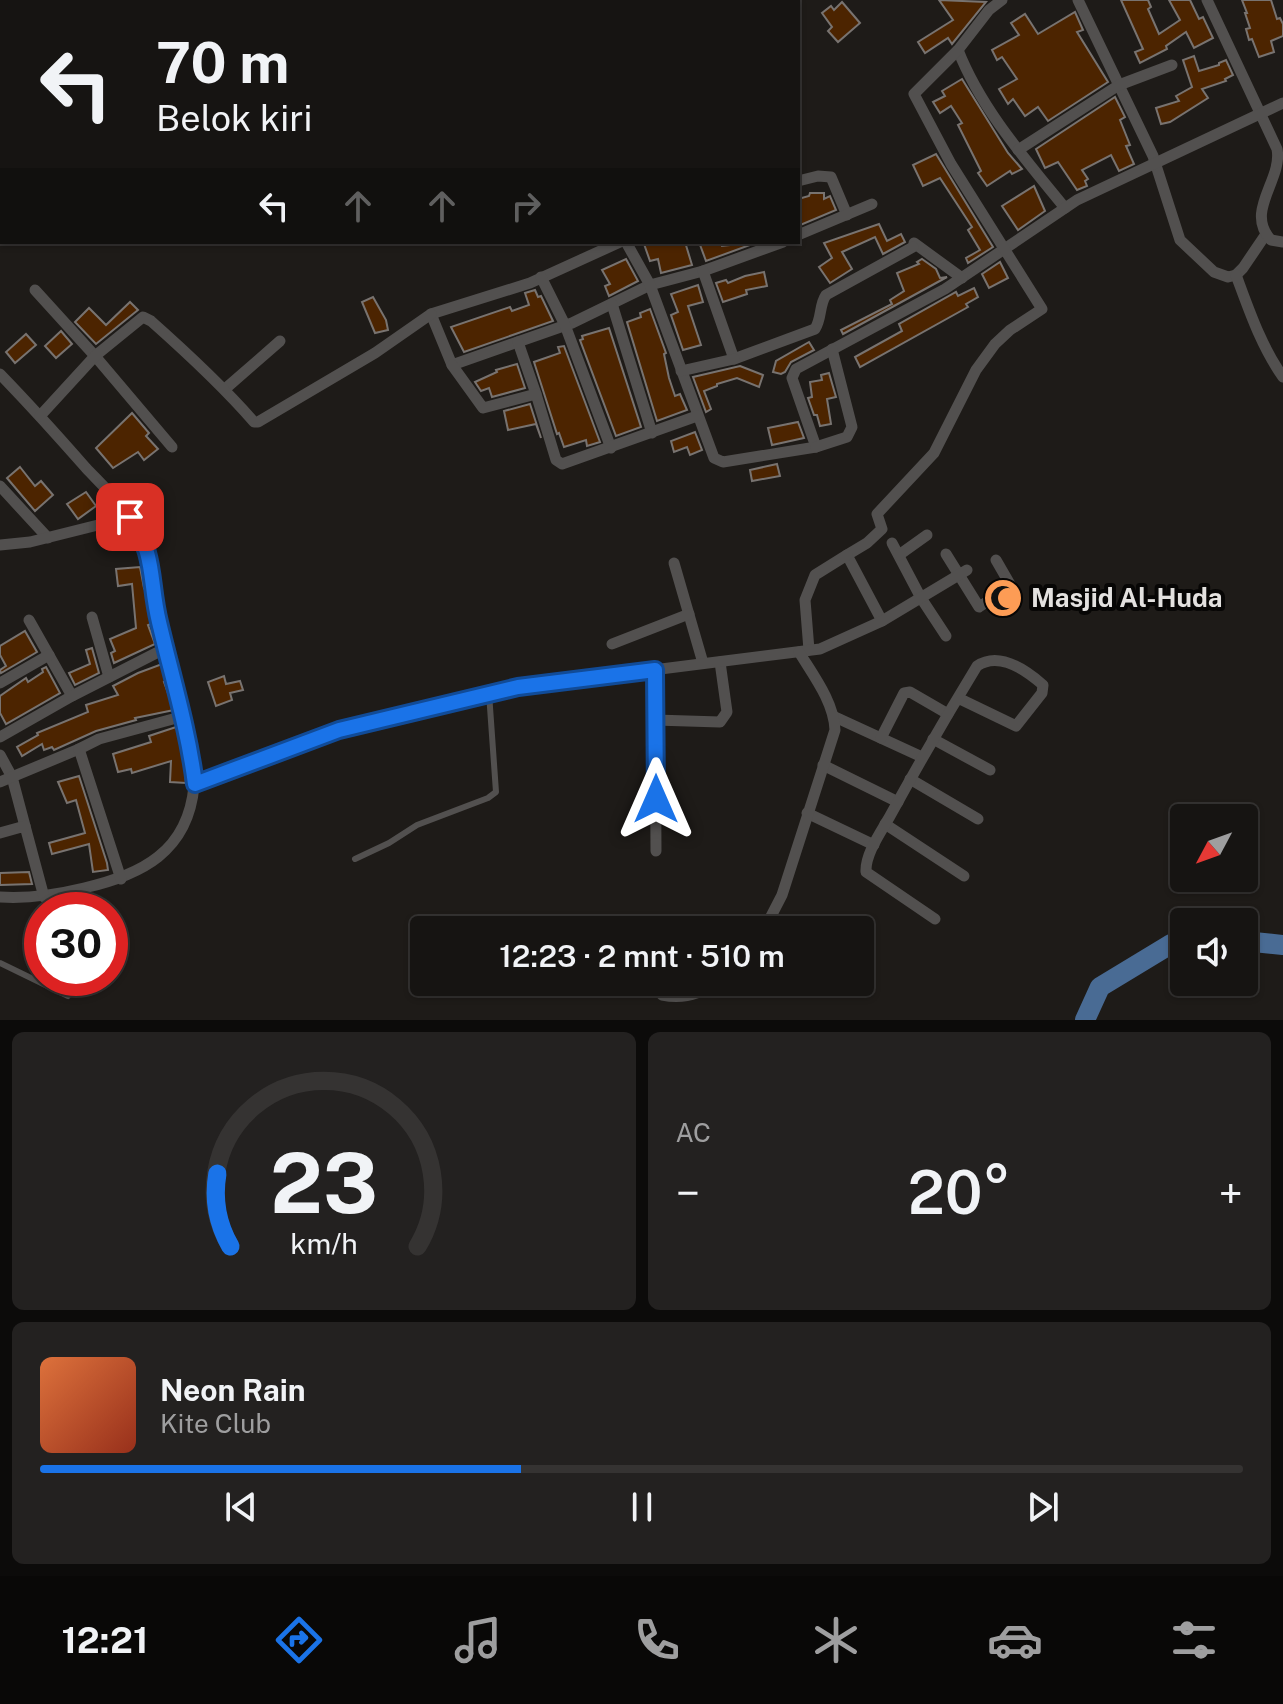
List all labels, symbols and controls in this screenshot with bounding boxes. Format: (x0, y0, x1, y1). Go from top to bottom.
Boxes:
text: 70 m (156, 30, 289, 96)
icon: left (24, 32, 128, 136)
text: Belok kiri (156, 97, 312, 139)
icon: left (252, 184, 296, 228)
icon: ahead (336, 184, 380, 228)
icon: ahead (420, 184, 464, 228)
icon: right (504, 184, 548, 228)
pin (96, 483, 164, 551)
icon: arrive (108, 495, 152, 539)
mosque icon: Masjid Al-Huda (982, 577, 1024, 619)
place label: Masjid Al-Huda (1031, 582, 1223, 613)
position arrow (614, 757, 698, 841)
north arrow (1170, 804, 1258, 892)
map controls (1170, 804, 1258, 996)
speed limit sign: 30 (24, 892, 128, 996)
button: sound (1170, 908, 1258, 996)
text: 12:23 · 2 mnt · 510 m (499, 938, 785, 974)
text: AC (676, 1117, 711, 1148)
text: 23 (270, 1134, 378, 1232)
text: 20° (908, 1157, 1011, 1228)
text: − (676, 1167, 700, 1219)
text: + (1219, 1167, 1243, 1219)
text: km/h (290, 1227, 357, 1260)
text: Neon Rain (160, 1372, 306, 1408)
text: Kite Club (160, 1408, 271, 1439)
icon: previous (219, 1485, 263, 1529)
icon: pause (620, 1485, 664, 1529)
icon: next (1021, 1485, 1065, 1529)
icon: directions (271, 1612, 327, 1668)
icon: music (450, 1612, 506, 1668)
icon: phone (629, 1612, 685, 1668)
icon: climate (808, 1612, 864, 1668)
icon: car (987, 1612, 1043, 1668)
icon: filters (1166, 1612, 1222, 1668)
text: 12:21 (61, 1619, 148, 1661)

